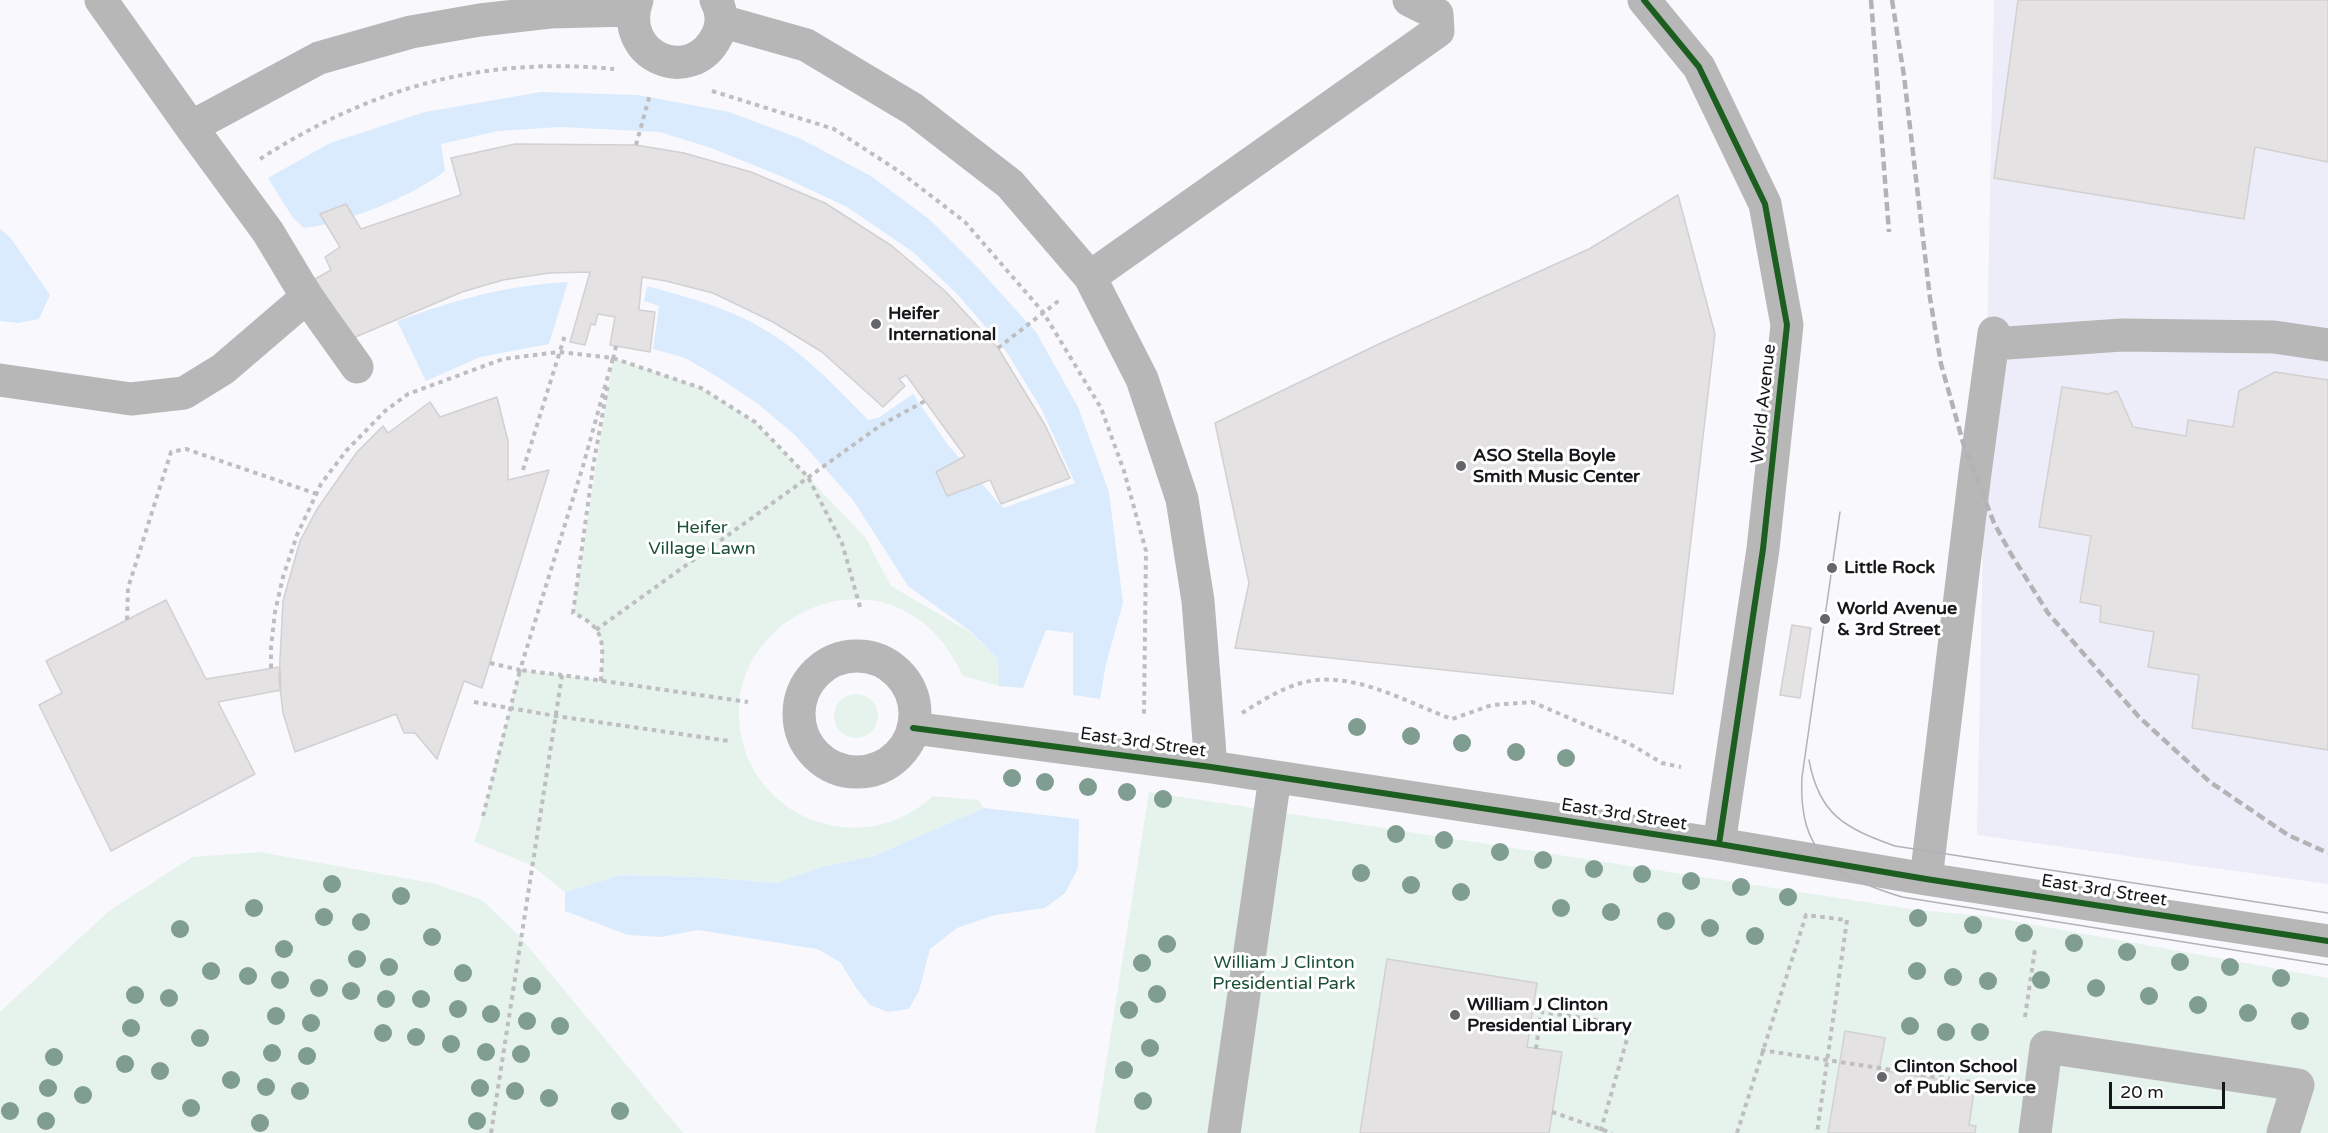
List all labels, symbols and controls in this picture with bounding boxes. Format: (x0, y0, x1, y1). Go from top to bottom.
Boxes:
place label: Heifer International (888, 303, 996, 346)
marker: Heifer International (869, 317, 883, 331)
street label: World Avenue (1747, 343, 1781, 465)
place label: ASO Stella Boyle Smith Music Center (1473, 445, 1640, 488)
marker: ASO Stella Boyle Smith Music Center (1454, 459, 1468, 473)
park label: Heifer Village Lawn (648, 517, 756, 560)
place label: Little Rock (1844, 557, 1935, 579)
marker: Little Rock (1825, 561, 1839, 575)
place label: World Avenue & 3rd Street (1837, 598, 1957, 640)
marker: World Avenue & 3rd Street (1818, 612, 1832, 626)
street label: East 3rd Street (1079, 723, 1207, 763)
street label: East 3rd Street (1560, 794, 1688, 836)
street label: East 3rd Street (2040, 870, 2168, 912)
park label: William J Clinton Presidential Park (1212, 952, 1356, 994)
place label: William J Clinton Presidential Library (1467, 994, 1632, 1036)
marker: William J Clinton Presidential Library (1448, 1008, 1462, 1022)
place label: Clinton School of Public Service (1894, 1056, 2036, 1098)
marker: Clinton School of Public Service (1875, 1070, 1889, 1084)
scale bar (2112, 1070, 2228, 1108)
text: 20 m (2120, 1081, 2164, 1103)

